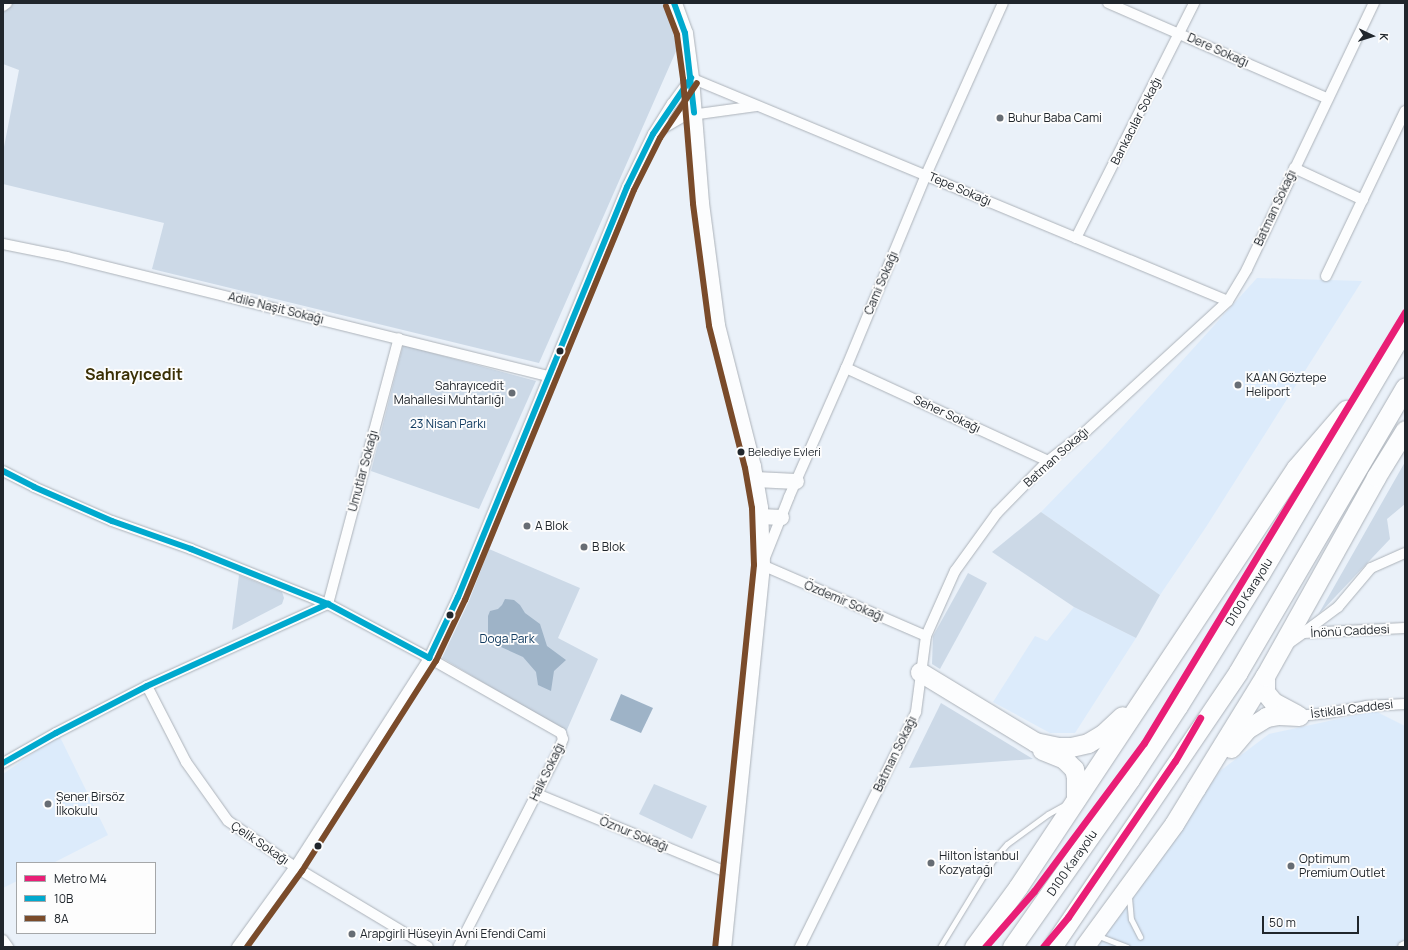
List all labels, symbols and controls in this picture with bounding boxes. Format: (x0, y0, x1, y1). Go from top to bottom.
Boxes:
north arrow (1352, 16, 1392, 56)
street label: Dere Sokağı (1185, 30, 1251, 70)
text: K (1377, 33, 1392, 41)
street label: Bankacılar Sokağı (1108, 75, 1164, 167)
place label: Buhur Baba Cami (1008, 111, 1102, 125)
marker: Buhur Baba Cami (995, 113, 1005, 123)
street label: Batman Sokağı (1251, 168, 1299, 248)
street label: Tepe Sokağı (927, 169, 993, 209)
street label: Cami Sokağı (861, 249, 901, 317)
street label: Adile Naşit Sokağı (227, 289, 325, 327)
unlabelled marker (555, 346, 565, 356)
district label: Sahrayıcedit (85, 364, 183, 384)
place label: KAAN Göztepe Heliport (1246, 371, 1327, 399)
place label: Sahrayıcedit Mahallesi Muhtarlığı (394, 379, 504, 407)
marker: KAAN Göztepe Heliport (1233, 380, 1243, 390)
marker: Sahrayıcedit Mahallesi Muhtarlığı (507, 388, 517, 398)
street label: Seher Sokağı (911, 392, 983, 436)
park label: 23 Nisan Parkı (410, 417, 486, 431)
street label: Batman Sokağı (1021, 424, 1091, 490)
street label: Umutlar Sokağı (345, 429, 381, 513)
place label: Belediye Evleri (748, 445, 821, 459)
marker: Belediye Evleri (736, 447, 746, 457)
place label: A Blok (535, 519, 568, 533)
marker: A Blok (522, 521, 532, 531)
place label: B Blok (592, 540, 625, 554)
marker: B Blok (579, 542, 589, 552)
street label: D100 Karayolu (1222, 556, 1276, 628)
street label: Özdemir Sokağı (802, 578, 886, 624)
unlabelled marker (445, 610, 455, 620)
street label: İnönü Caddesi (1310, 622, 1390, 640)
park label: Doga Park (479, 632, 535, 646)
street label: İstiklal Caddesi (1310, 697, 1394, 721)
street label: Batman Sokağı (871, 714, 919, 794)
street label: Halk Sokağı (527, 741, 567, 803)
place label: Şener Birsöz İlkokulu (56, 790, 125, 818)
marker: Şener Birsöz İlkokulu (43, 799, 53, 809)
street label: Öznur Sokağı (597, 814, 671, 854)
street label: Çelik Sokağı (228, 818, 292, 868)
street label: D100 Karayolu (1044, 827, 1100, 899)
unlabelled marker (313, 841, 323, 851)
place label: Hilton İstanbul Kozyatağı (939, 849, 1019, 877)
place label: Optimum Premium Outlet (1299, 852, 1385, 880)
marker: Hilton İstanbul Kozyatağı (926, 858, 936, 868)
marker: Optimum Premium Outlet (1286, 861, 1296, 871)
legend (16, 862, 156, 934)
text: Metro M4 (54, 870, 107, 887)
text: 10B (54, 890, 73, 907)
scale bar (1264, 908, 1361, 934)
text: 8A (54, 910, 69, 927)
text: 50 m (1269, 914, 1296, 931)
place label: Arapgirli Hüseyin Avni Efendi Cami (360, 927, 546, 941)
marker: Arapgirli Hüseyin Avni Efendi Cami (347, 929, 357, 939)

